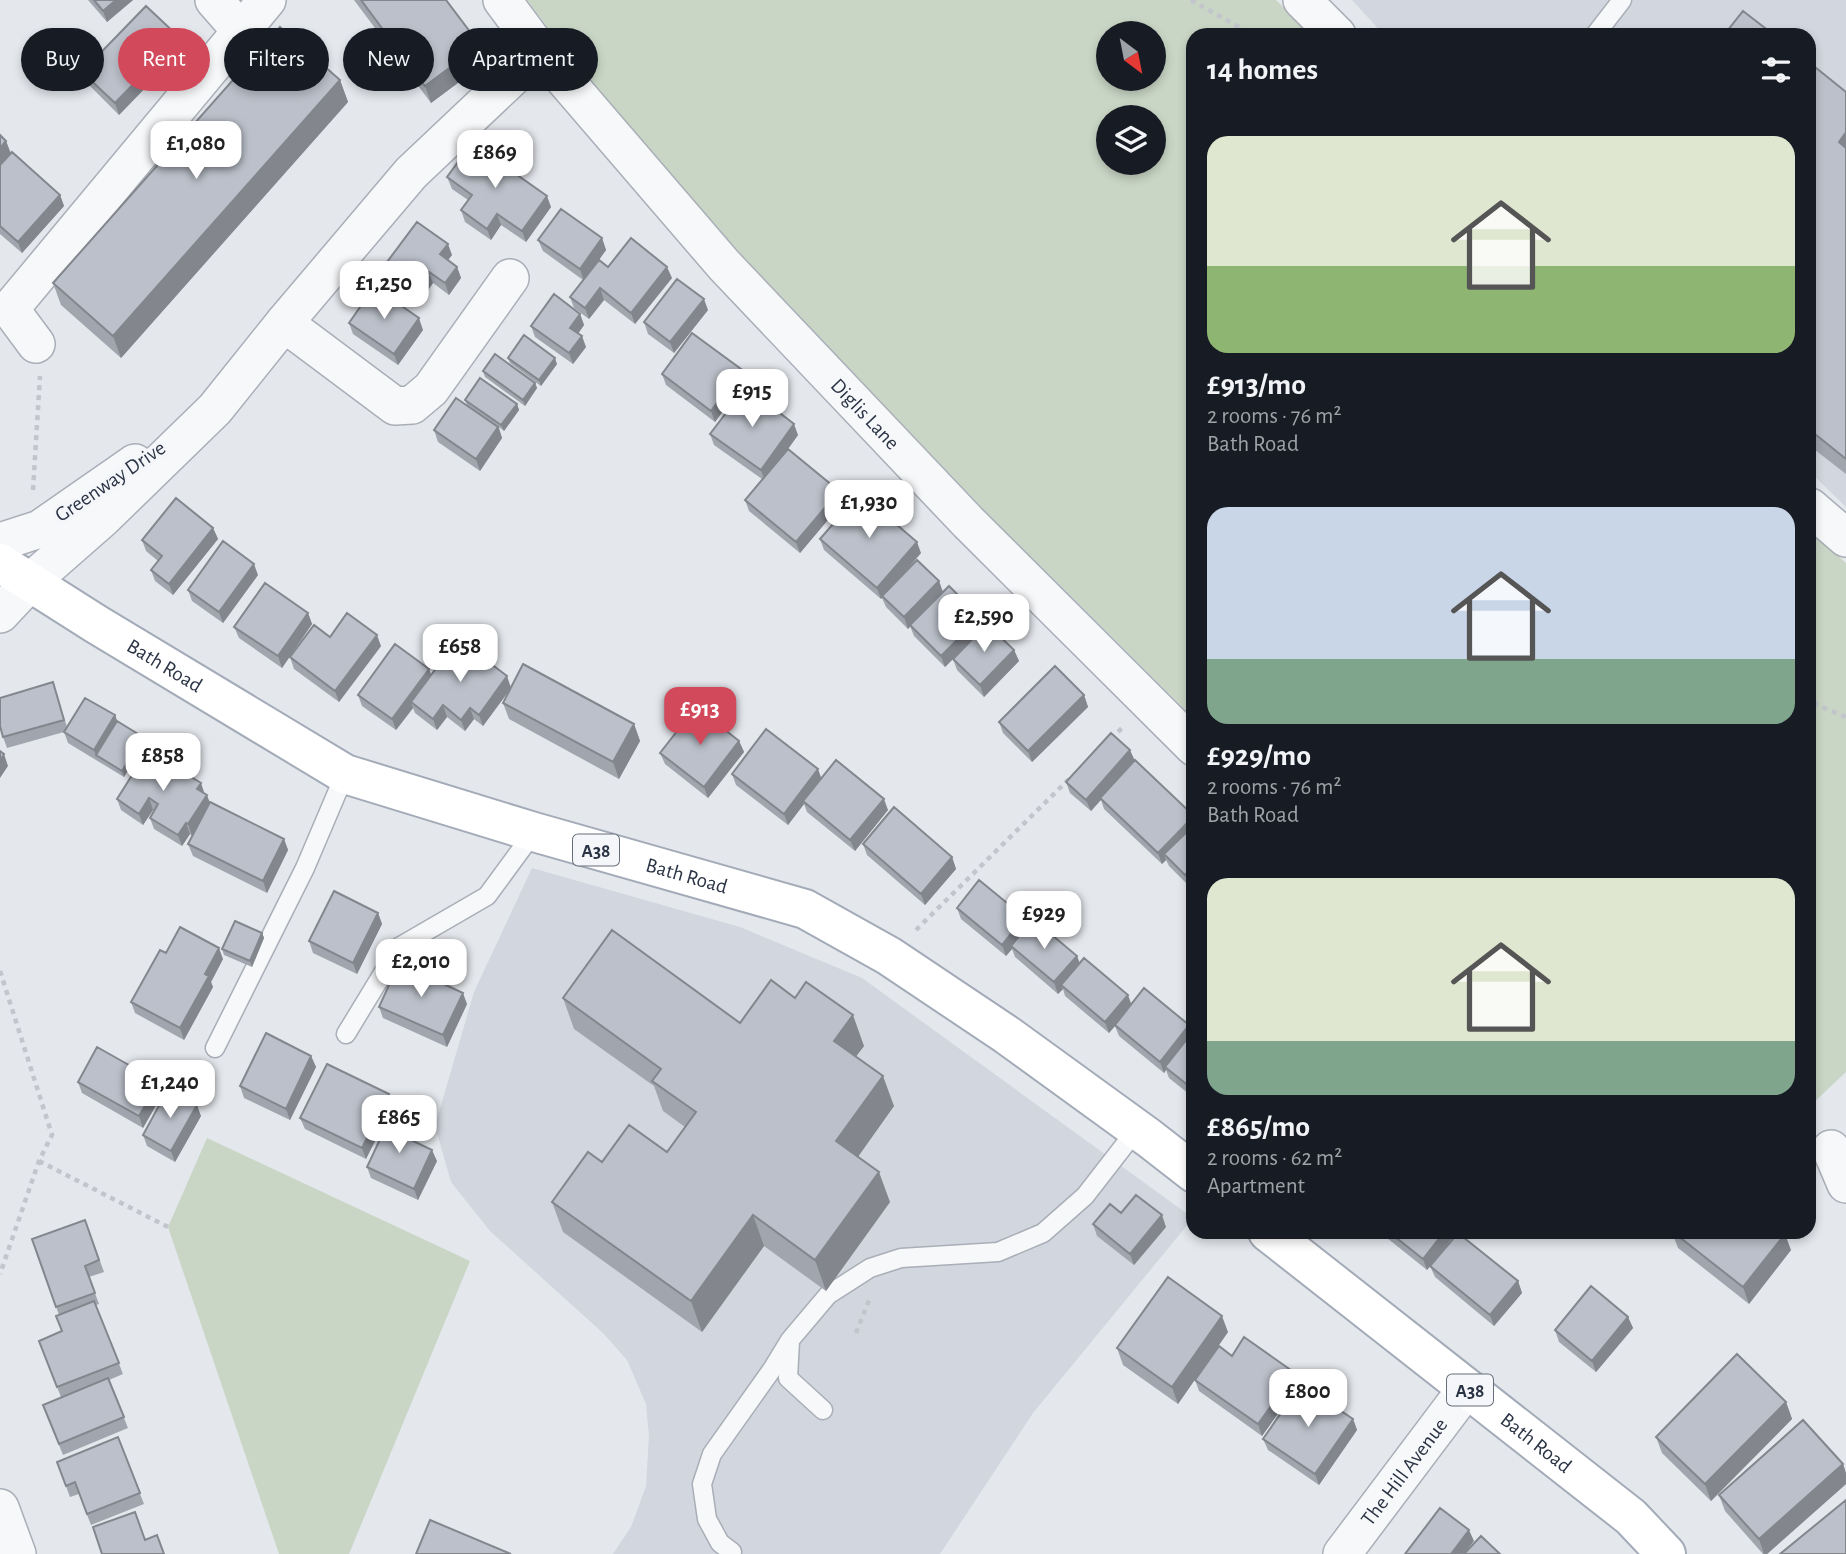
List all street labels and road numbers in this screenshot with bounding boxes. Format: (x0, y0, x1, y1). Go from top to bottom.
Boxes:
street label: Diglis Lane (827, 375, 903, 454)
street label: Greenway Drive (51, 437, 169, 526)
street label: Bath Road (123, 635, 206, 697)
road number: A38 (573, 834, 619, 866)
street label: Bath Road (643, 854, 730, 897)
road number: A38 (1447, 1374, 1493, 1406)
street label: Bath Road (1496, 1409, 1575, 1477)
street label: The Hill Avenue (1357, 1414, 1451, 1530)

